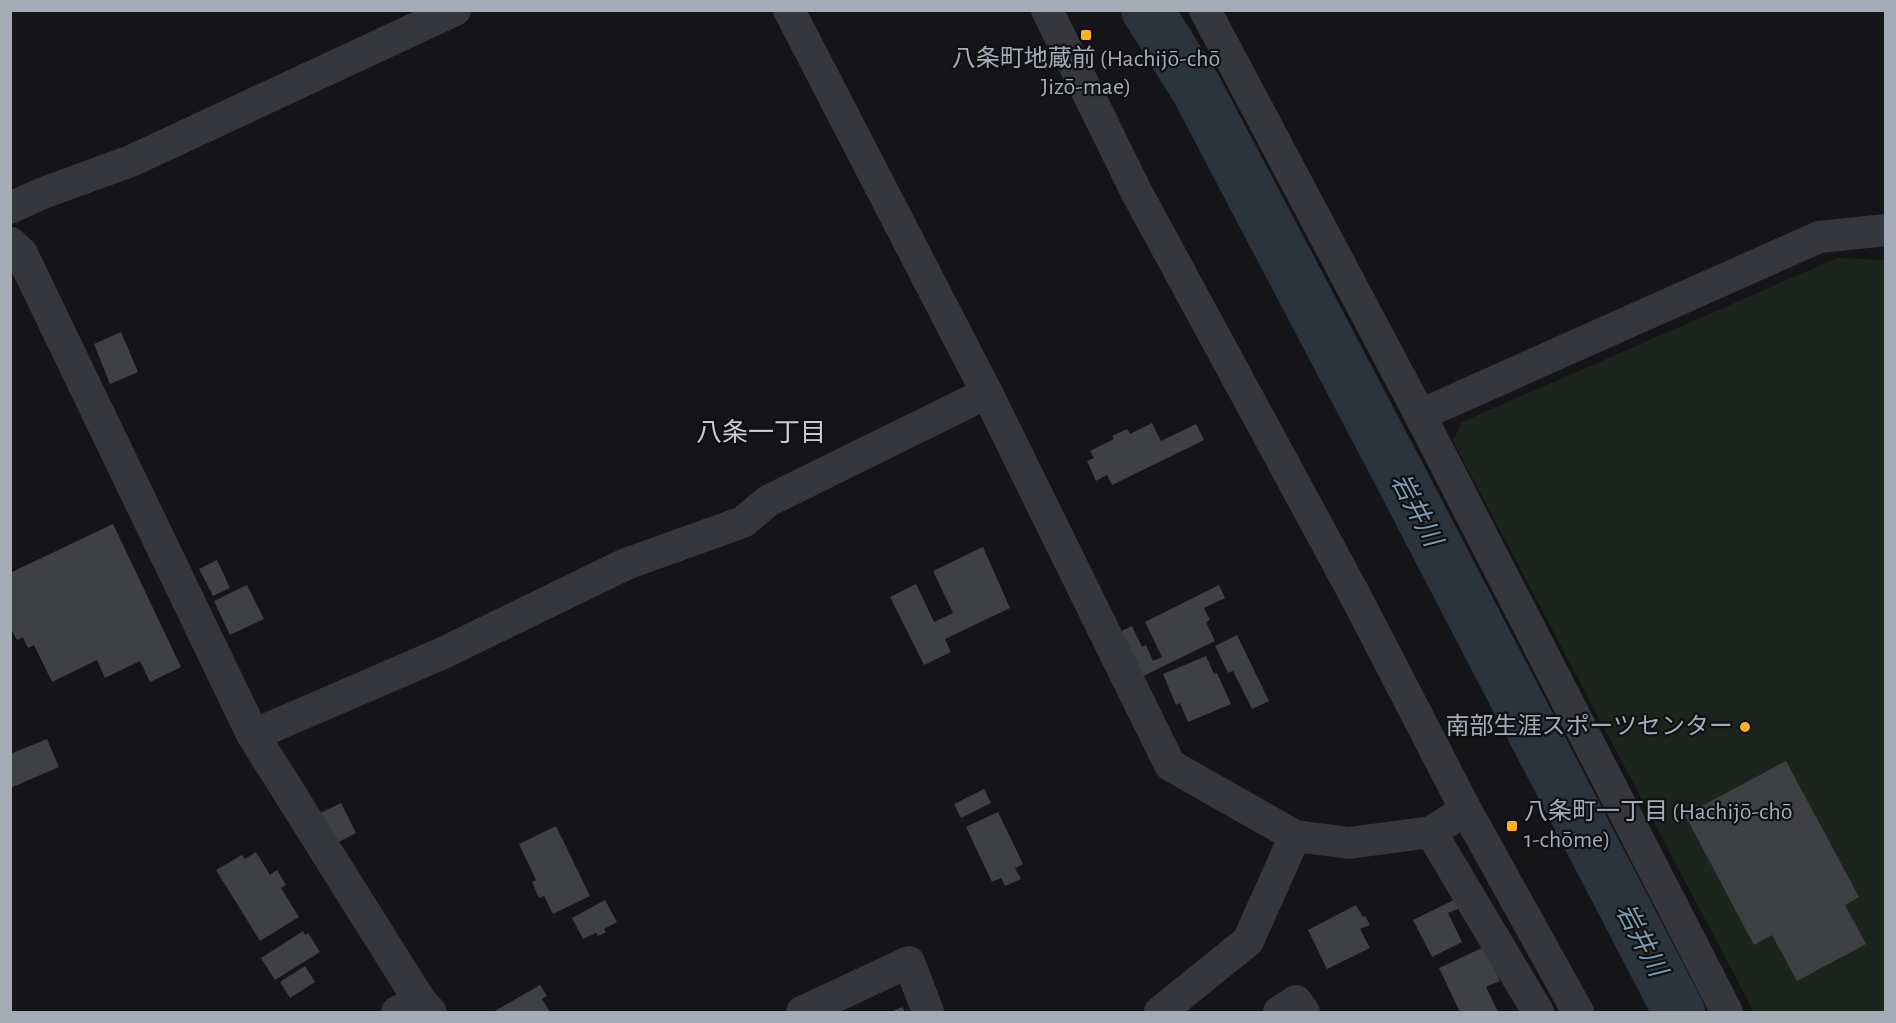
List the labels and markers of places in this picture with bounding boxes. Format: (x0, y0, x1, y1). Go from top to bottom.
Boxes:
marker: 八条町地蔵前 (Hachijō-chō Jizō-mae) (1079, 28, 1093, 42)
place label: 八条町地蔵前 (Hachijō-chō Jizō-mae) (952, 45, 1220, 99)
place label: 南部生涯スポーツセンター (1445, 713, 1733, 739)
marker: 南部生涯スポーツセンター (1738, 720, 1752, 734)
place label: 八条町一丁目 (Hachijō-chō 1-chōme) (1524, 798, 1792, 852)
marker: 八条町一丁目 (Hachijō-chō 1-chōme) (1505, 819, 1519, 833)

